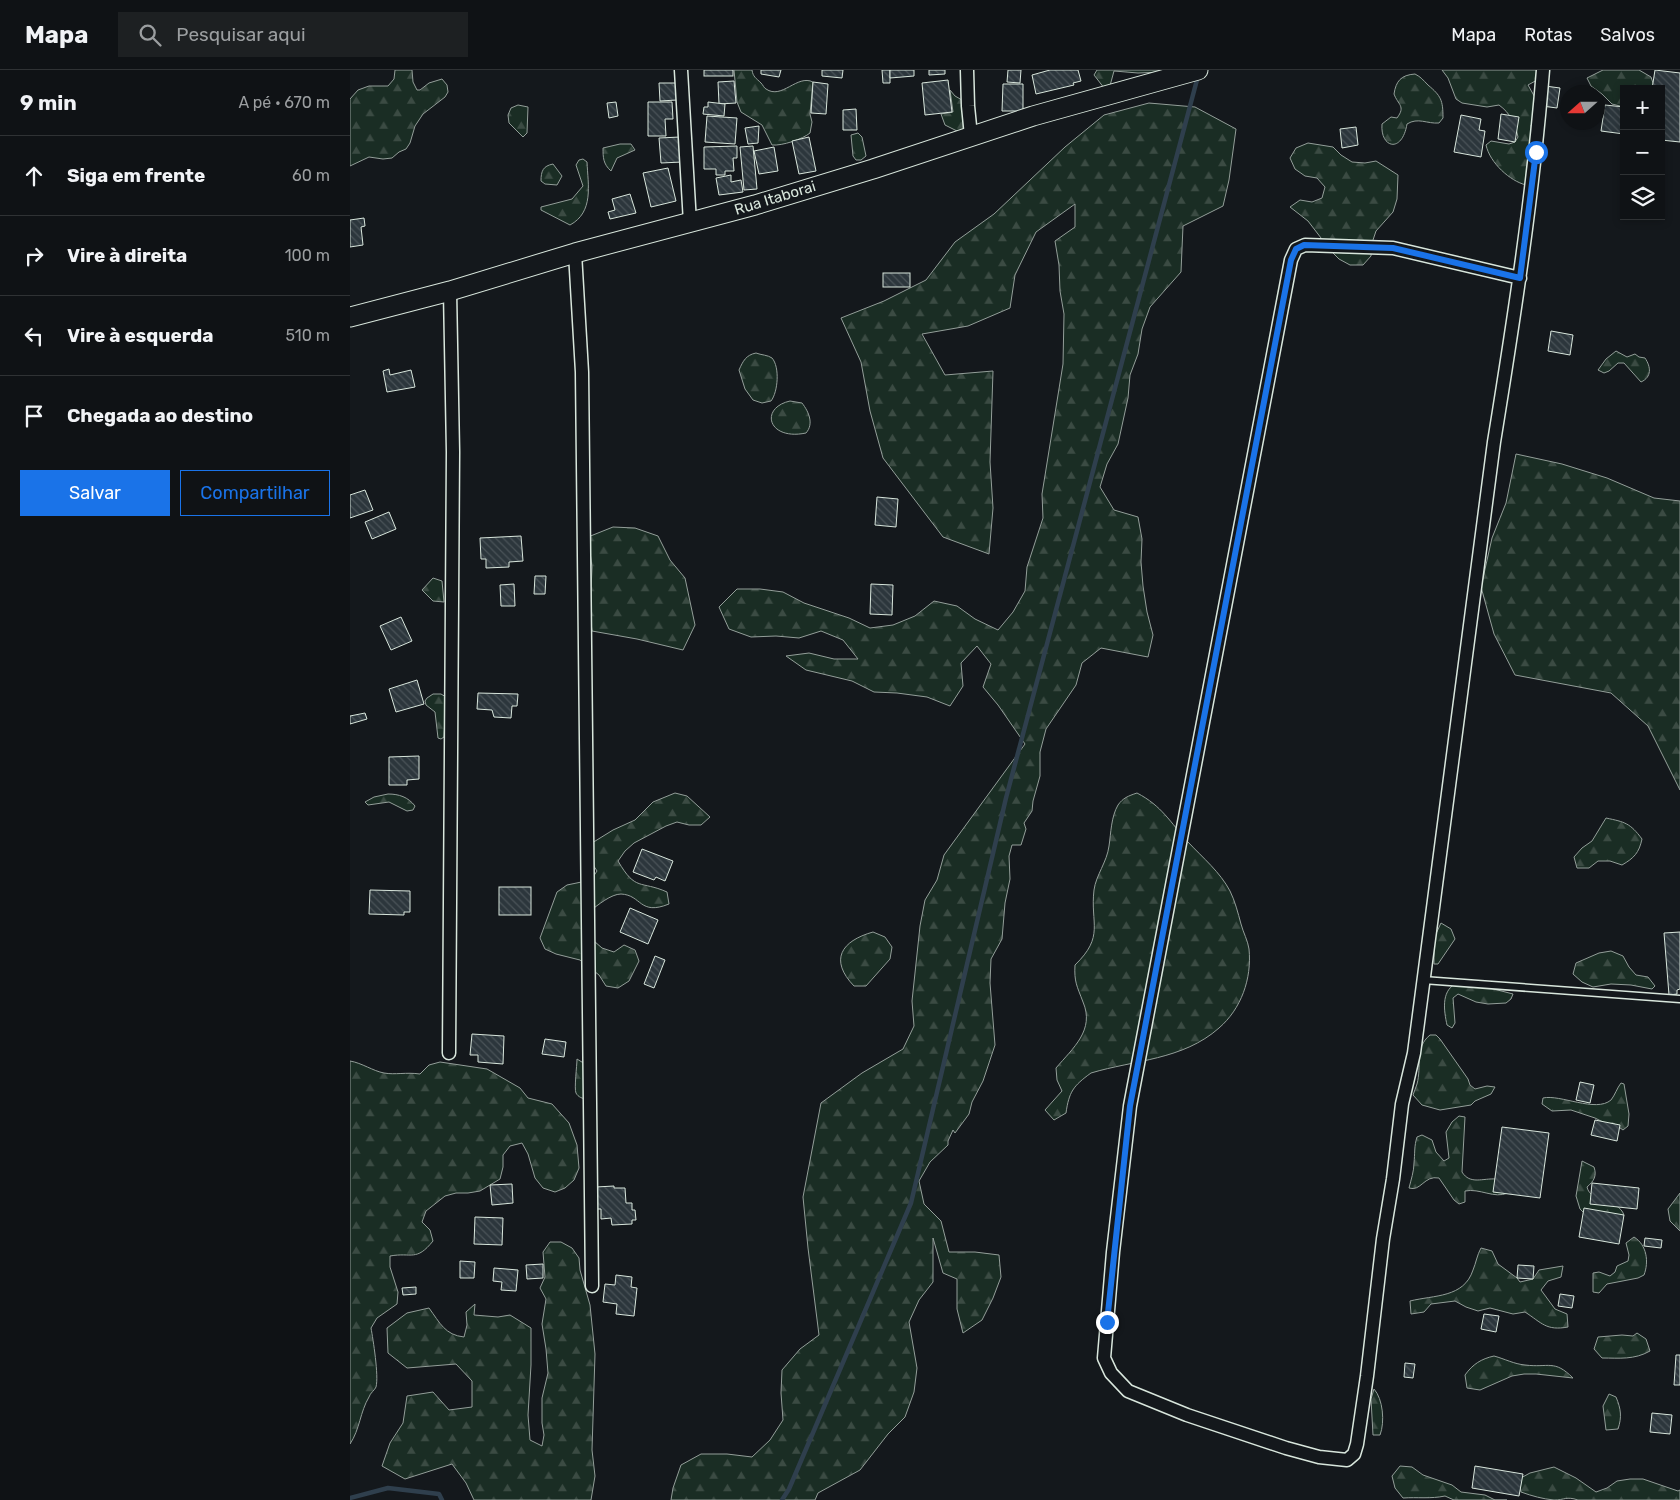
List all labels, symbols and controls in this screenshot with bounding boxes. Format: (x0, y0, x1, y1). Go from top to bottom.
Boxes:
search box (118, 12, 468, 57)
text: Mapa (25, 21, 88, 49)
icon: search (136, 21, 164, 49)
text: Pesquisar aqui (176, 23, 306, 46)
text: Mapa (1451, 24, 1496, 46)
text: Rotas (1524, 24, 1572, 46)
text: Salvos (1600, 24, 1655, 46)
north arrow (1560, 85, 1605, 130)
map controls (1620, 85, 1665, 220)
button: + (1620, 85, 1665, 130)
text: 9 min (20, 90, 77, 115)
text: A pé · 670 m (239, 93, 330, 112)
button: − (1620, 130, 1665, 175)
route start (1525, 141, 1548, 164)
icon: ahead (20, 162, 48, 190)
text: Siga em frente (67, 164, 205, 187)
text: 60 m (292, 166, 330, 185)
button: layers (1620, 175, 1665, 220)
street label: Rua Itaborai (732, 177, 818, 219)
icon: right (20, 242, 48, 270)
text: Vire à direita (67, 244, 187, 267)
text: 100 m (285, 246, 330, 265)
icon: left (20, 322, 48, 350)
text: Vire à esquerda (67, 324, 214, 347)
text: 510 m (286, 326, 330, 345)
icon: arrive (20, 402, 48, 430)
text: Chegada ao destino (67, 404, 253, 427)
button: Salvar (20, 470, 170, 516)
button: Compartilhar (180, 470, 330, 516)
route end (1096, 1311, 1119, 1334)

